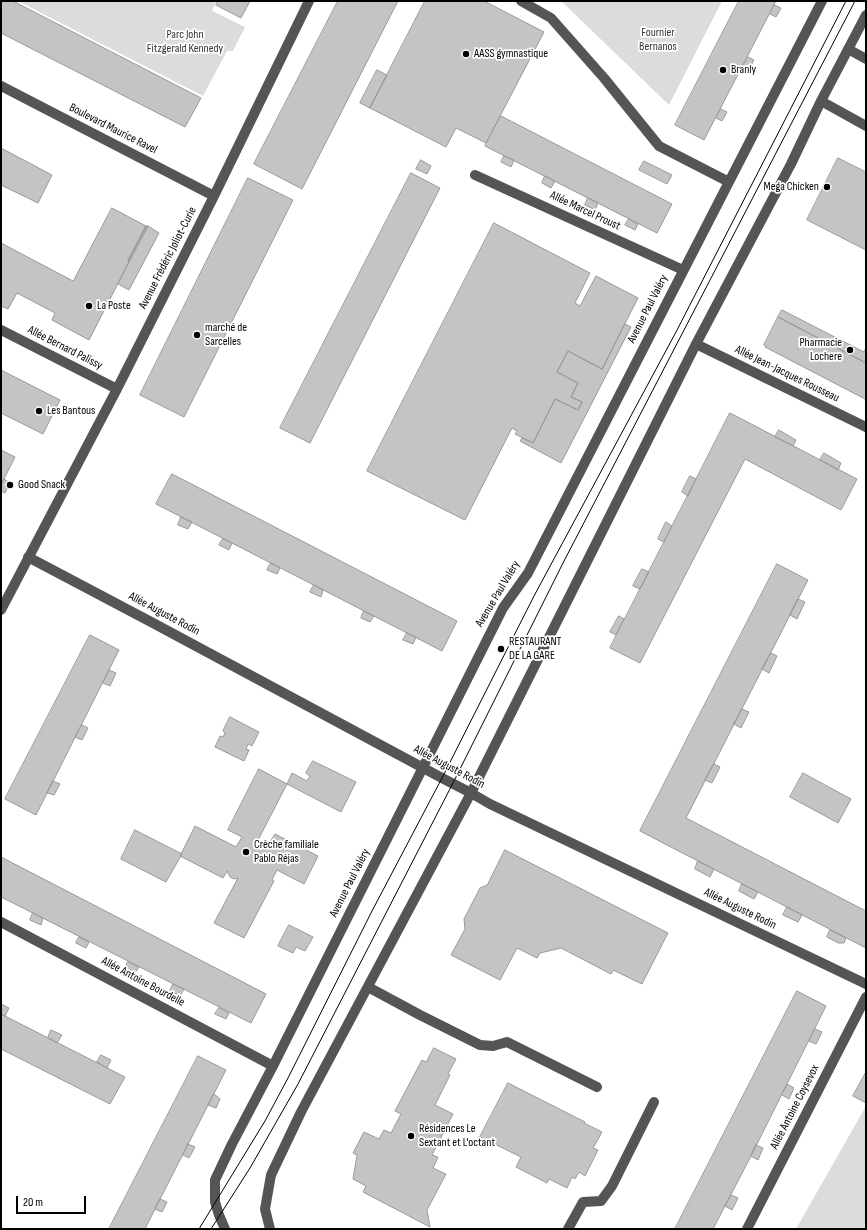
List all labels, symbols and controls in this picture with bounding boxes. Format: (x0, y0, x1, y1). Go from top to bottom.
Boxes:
park label: Fournier Bernanos (639, 26, 677, 54)
park label: Parc John Fitzgerald Kennedy (147, 28, 223, 56)
place label: AASS gymnastique (474, 47, 548, 61)
marker: AASS gymnastique (461, 49, 471, 59)
place label: Branly (731, 63, 756, 77)
marker: Branly (718, 65, 728, 75)
street label: Boulevard Maurice Ravel (67, 101, 159, 157)
place label: Mega Chicken (764, 180, 819, 194)
marker: Mega Chicken (822, 182, 832, 192)
street label: Allée Marcel Proust (547, 188, 623, 234)
street label: Avenue Frédéric Joliot-Curie (136, 205, 200, 311)
street label: Avenue Paul Valéry (625, 272, 671, 346)
place label: La Poste (97, 299, 131, 313)
marker: La Poste (84, 301, 94, 311)
place label: marché de Sarcelles (205, 321, 247, 349)
street label: Allée Bernard Palissy (25, 323, 105, 373)
marker: marché de Sarcelles (192, 330, 202, 340)
place label: Pharmacie Lochere (800, 336, 842, 364)
street label: Allée Jean-Jacques Rousseau (733, 343, 841, 405)
marker: Pharmacie Lochere (845, 345, 855, 355)
place label: Les Bantous (47, 404, 95, 418)
marker: Les Bantous (34, 406, 44, 416)
place label: Good Snack (18, 478, 65, 492)
marker: Good Snack (5, 480, 15, 490)
street label: Avenue Paul Valéry (473, 558, 523, 630)
street label: Allée Auguste Rodin (126, 589, 202, 639)
place label: RESTAURANT DE LA GARE (509, 635, 561, 663)
marker: RESTAURANT DE LA GARE (496, 644, 506, 654)
street label: Allée Auguste Rodin (411, 742, 487, 792)
place label: Crèche familiale Pablo Réjas (254, 838, 319, 866)
street label: Avenue Paul Valéry (327, 846, 373, 920)
marker: Crèche familiale Pablo Réjas (241, 847, 251, 857)
street label: Allée Auguste Rodin (702, 885, 778, 933)
street label: Allée Antoine Bourdelle (99, 954, 187, 1010)
street label: Allée Antoine Coysevox (768, 1062, 822, 1152)
place label: Résidences Le Sextant et L'octant (419, 1122, 495, 1150)
marker: Résidences Le Sextant et L'octant (406, 1131, 416, 1141)
scale bar (18, 1188, 88, 1214)
text: 20 m (23, 1195, 43, 1210)

